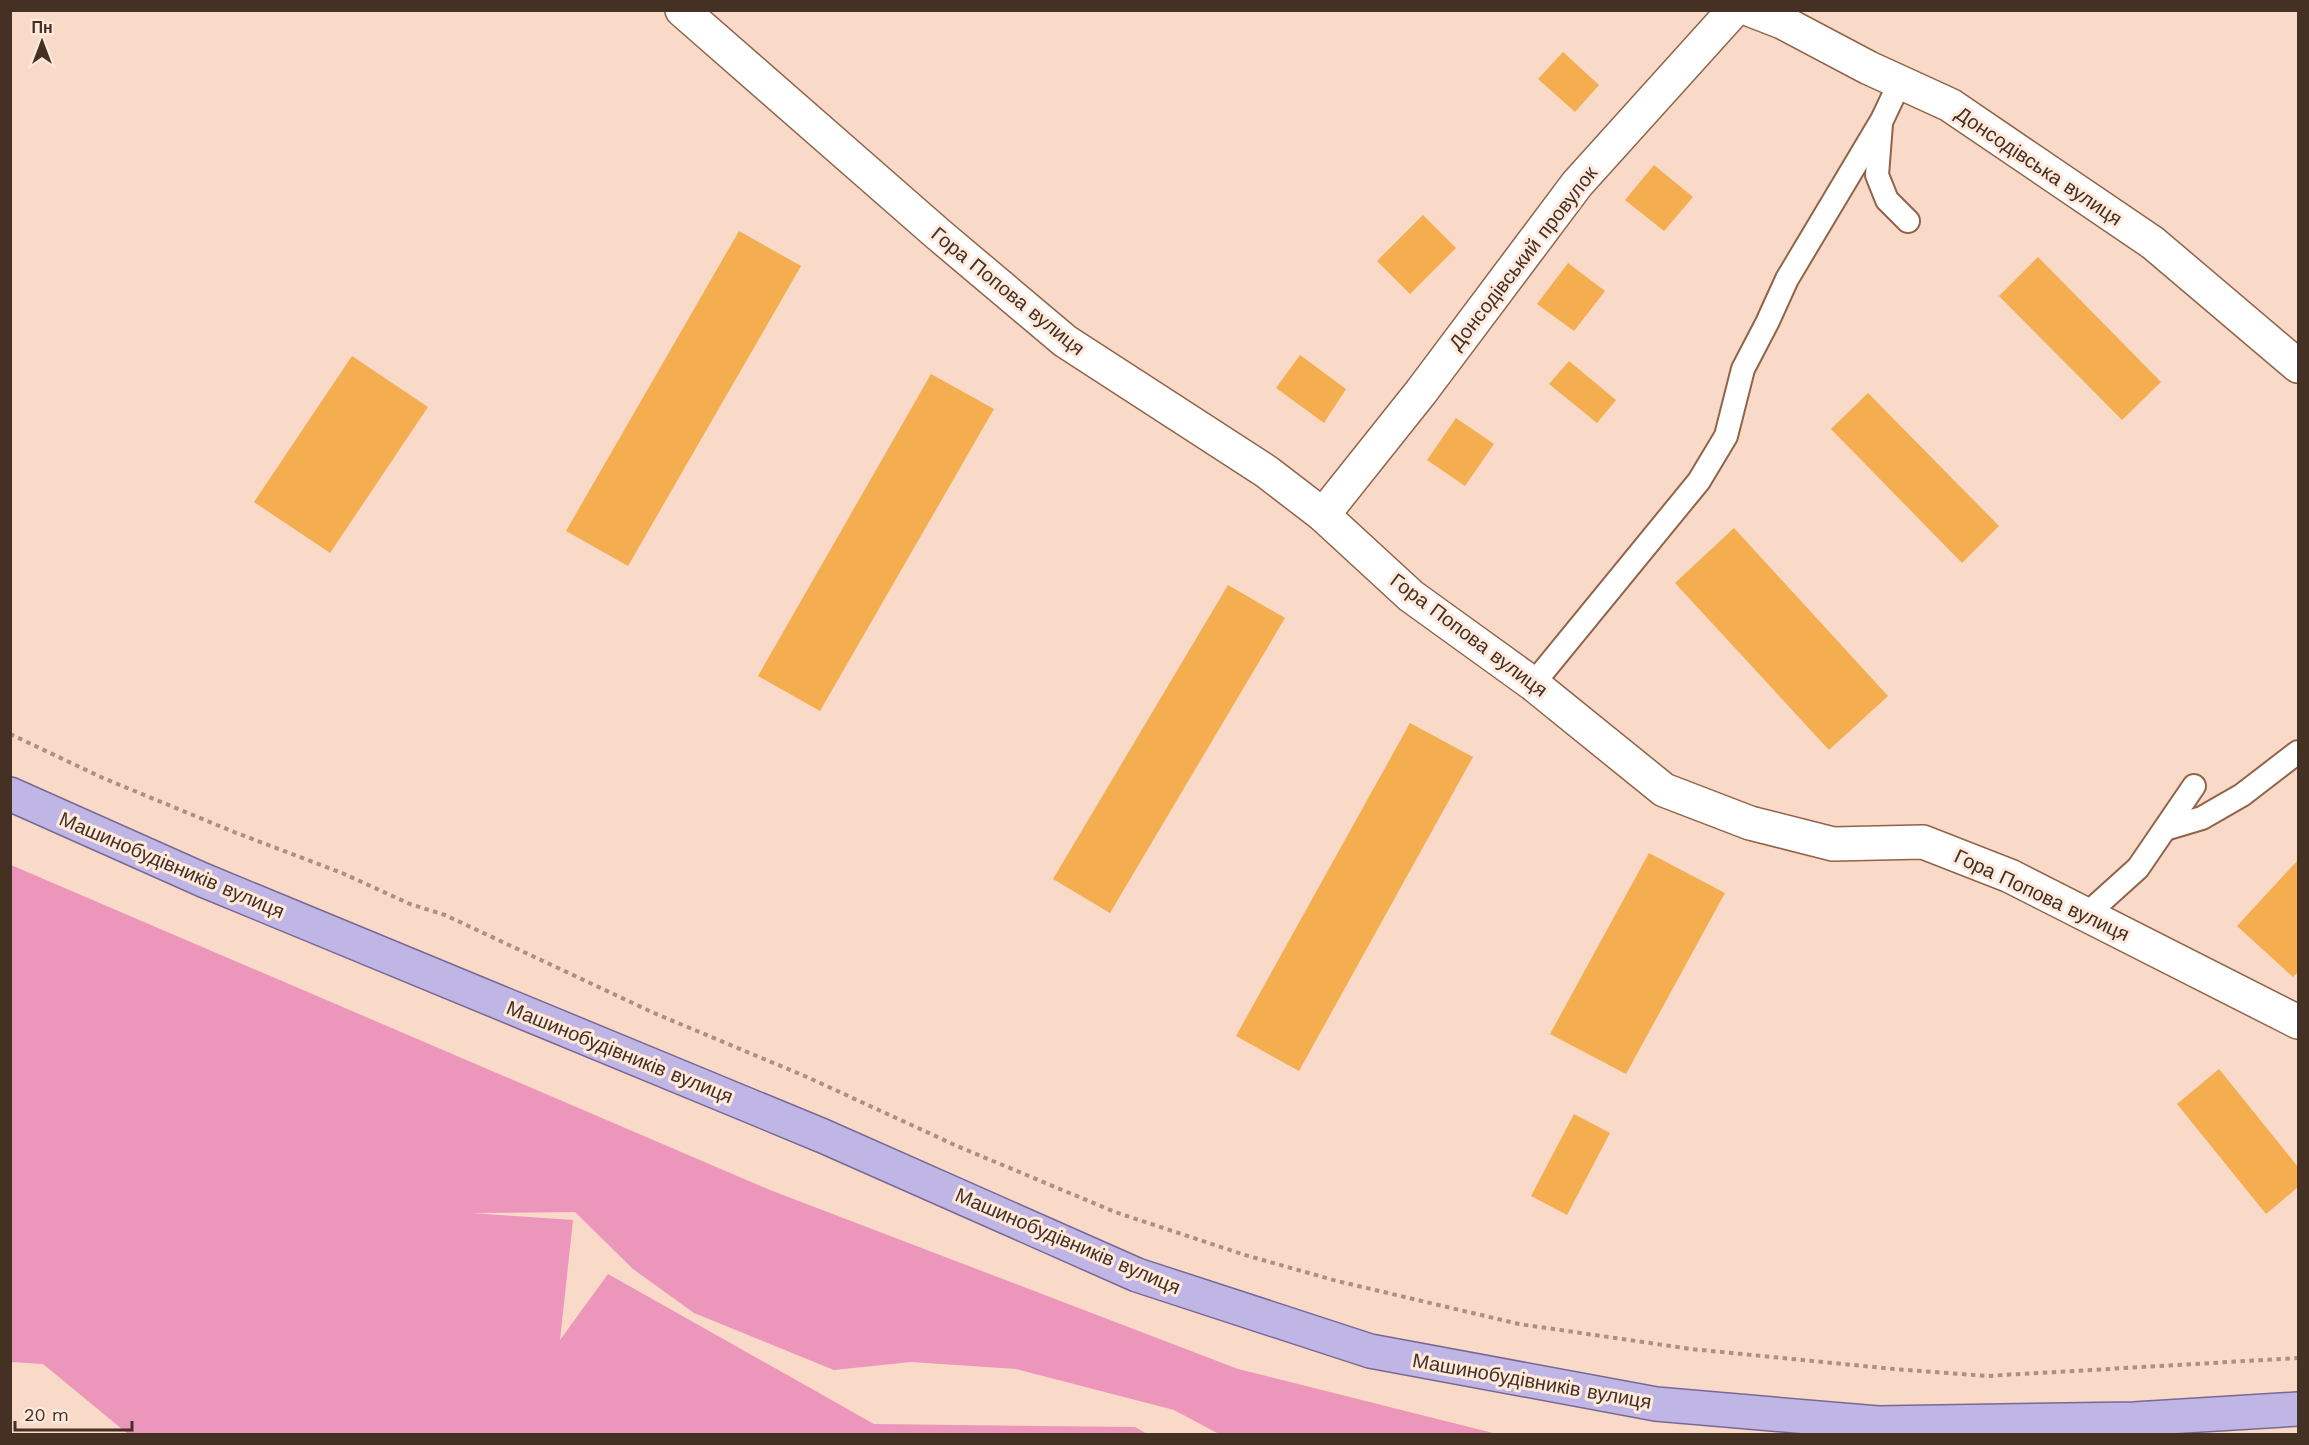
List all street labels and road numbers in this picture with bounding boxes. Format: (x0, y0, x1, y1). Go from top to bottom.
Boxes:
street label: Донсодівська вулиця (1951, 101, 2127, 231)
street label: Донсодівський провулок (1444, 161, 1602, 355)
street label: Гора Попова вулиця (926, 222, 1090, 360)
street label: Гора Попова вулиця (1386, 568, 1552, 702)
street label: Машинобудівників вулиця (56, 807, 288, 923)
street label: Гора Попова вулиця (1951, 844, 2133, 946)
street label: Машинобудівників вулиця (503, 996, 737, 1108)
street label: Машинобудівників вулиця (952, 1183, 1184, 1299)
street label: Машинобудівників вулиця (1411, 1348, 1653, 1414)

